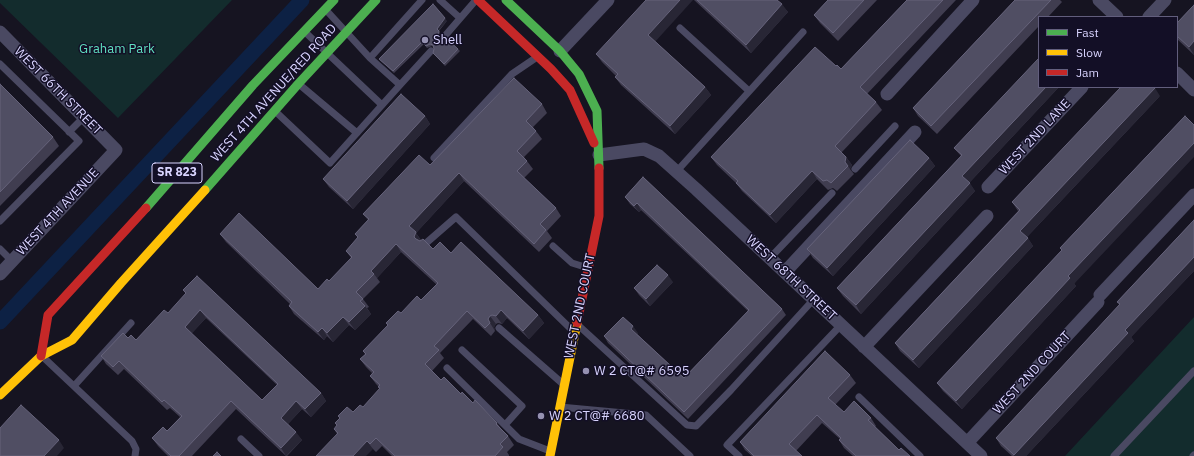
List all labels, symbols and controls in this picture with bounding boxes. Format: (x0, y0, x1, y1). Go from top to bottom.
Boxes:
legend (1038, 16, 1178, 88)
street label: WEST 4TH AVENUE/RED ROAD (208, 21, 340, 165)
text: Fast (1076, 25, 1099, 40)
place label: Shell (433, 32, 462, 48)
marker: Shell (420, 35, 430, 45)
park label: Graham Park (79, 41, 155, 57)
street label: WEST 66TH STREET (11, 44, 105, 138)
text: Slow (1076, 45, 1102, 60)
text: Jam (1076, 65, 1099, 80)
street label: WEST 2ND LANE (996, 96, 1074, 178)
road number: SR 823 (152, 163, 202, 183)
street label: WEST 4TH AVENUE (14, 165, 102, 259)
street label: WEST 68TH STREET (743, 232, 839, 324)
street label: WEST 2ND COURT (561, 252, 599, 360)
street label: WEST 2ND COURT (990, 328, 1074, 418)
place label: W 2 CT@# 6595 (594, 363, 690, 379)
marker: W 2 CT@# 6595 (581, 366, 591, 376)
place label: W 2 CT@# 6680 (549, 408, 645, 424)
marker: W 2 CT@# 6680 (536, 411, 546, 421)

